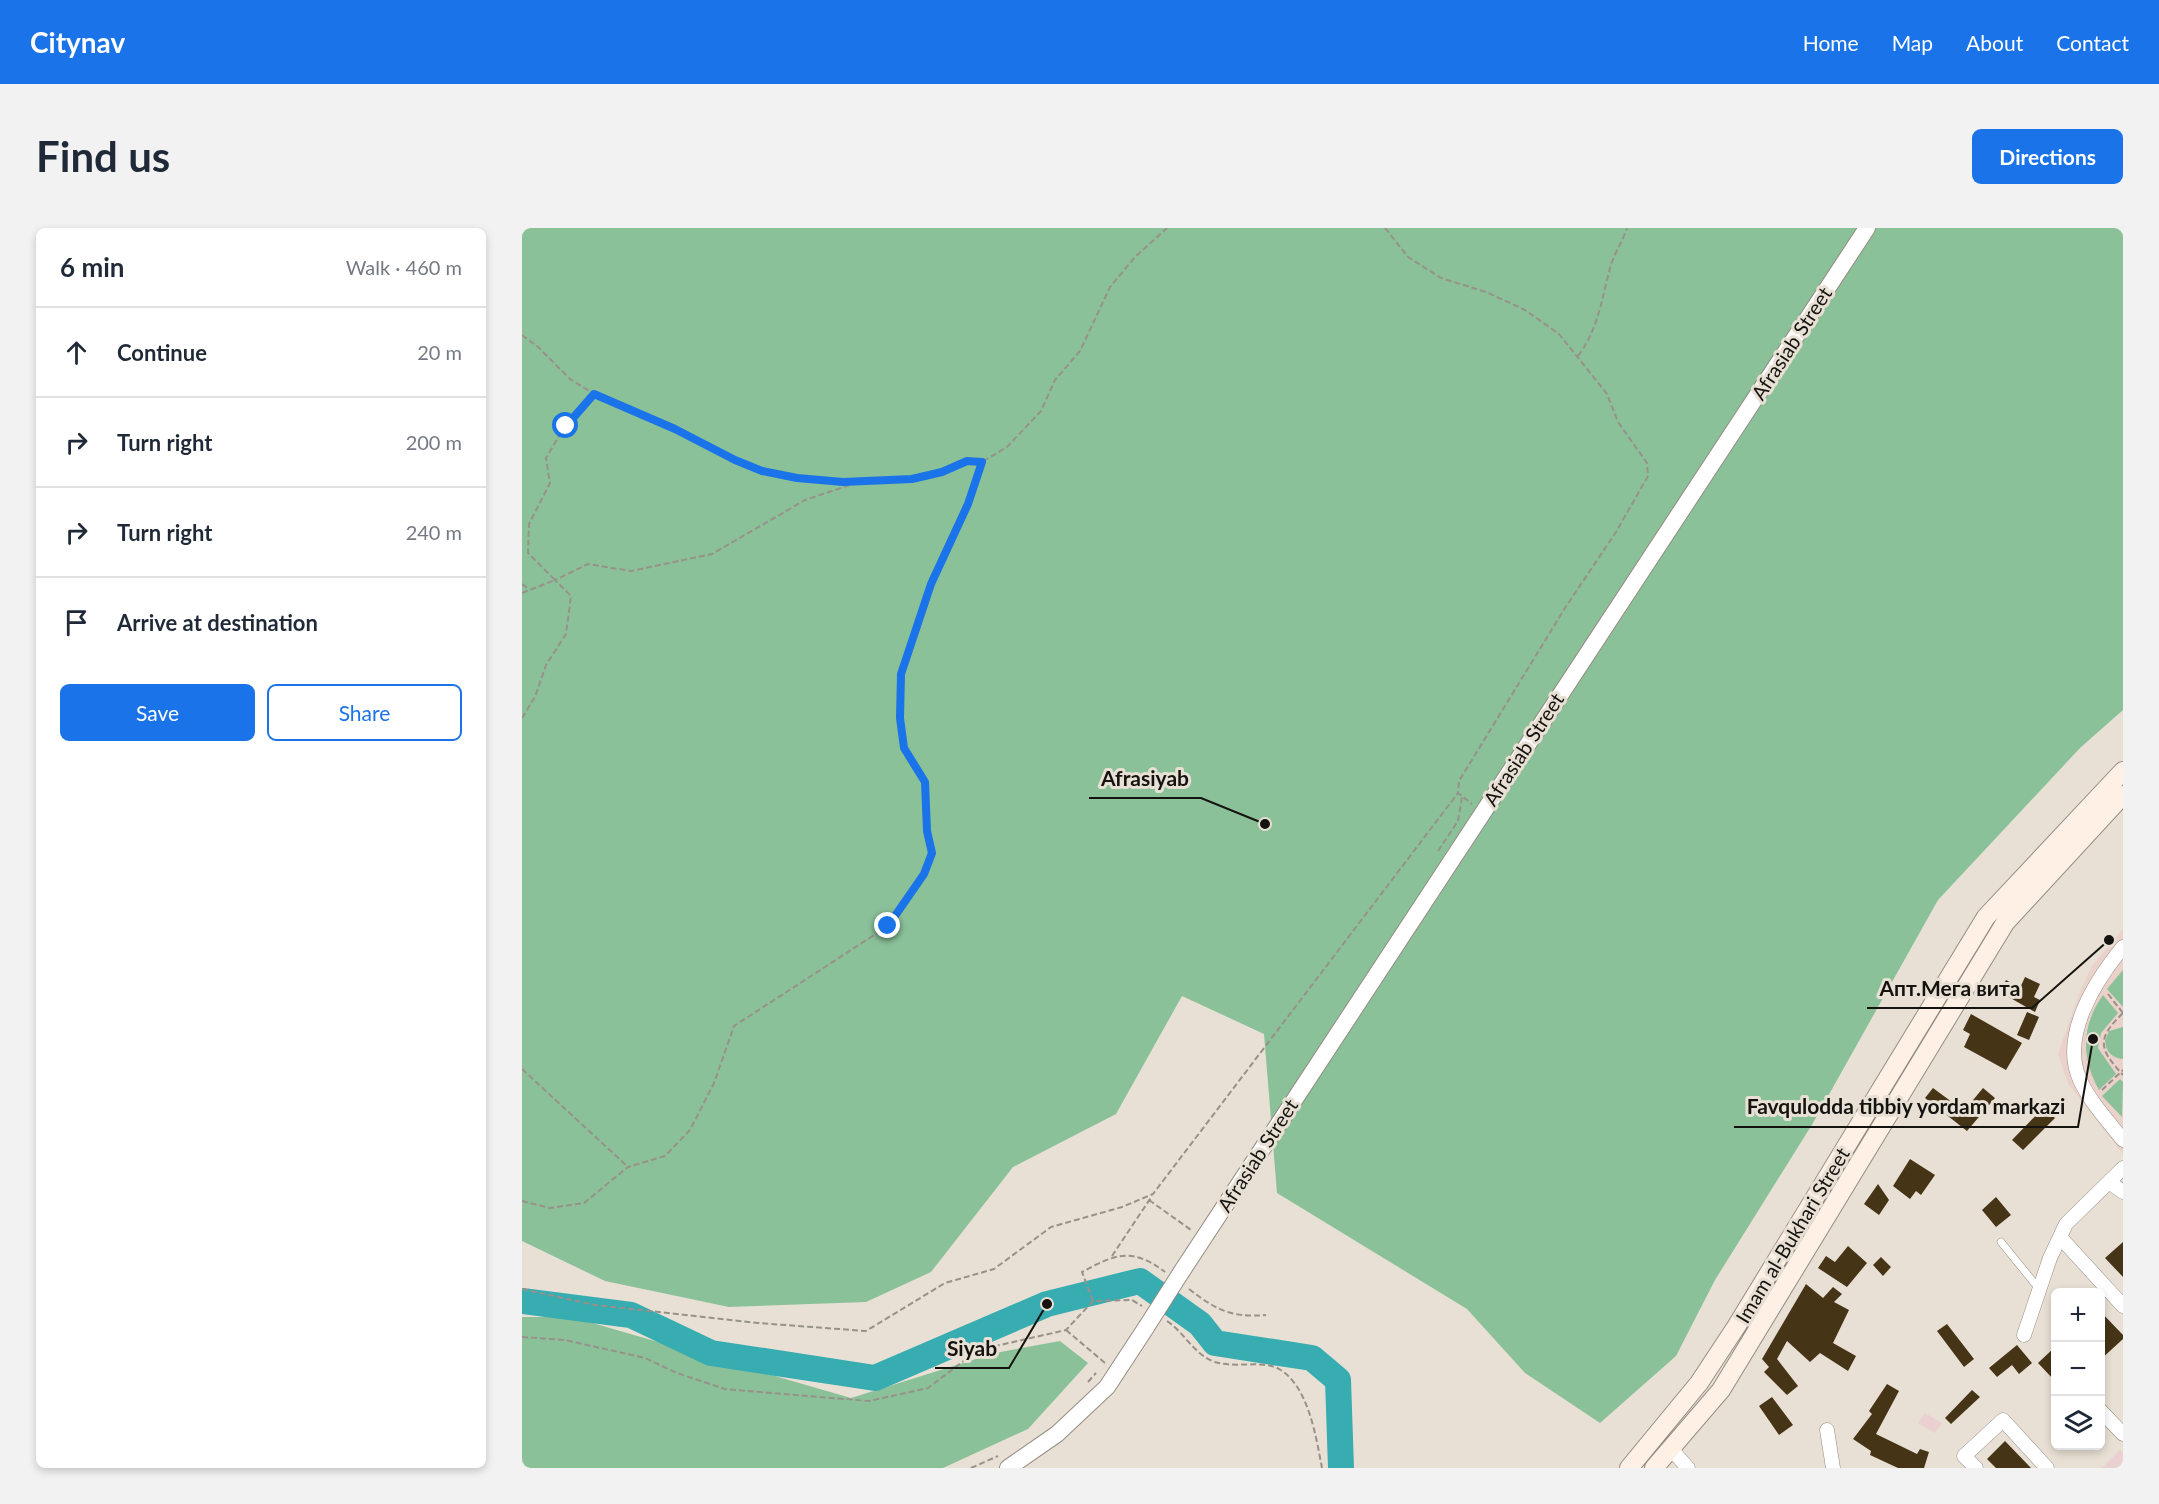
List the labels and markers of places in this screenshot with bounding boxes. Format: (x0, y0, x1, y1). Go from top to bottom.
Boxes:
callout: Afrasiyab (1089, 759, 1201, 798)
callout: Апт.Мега вита (1867, 969, 2032, 1008)
callout: Favqulodda tibbiy yordam markazi (1734, 1088, 2078, 1127)
callout: Siyab (935, 1329, 1009, 1368)

